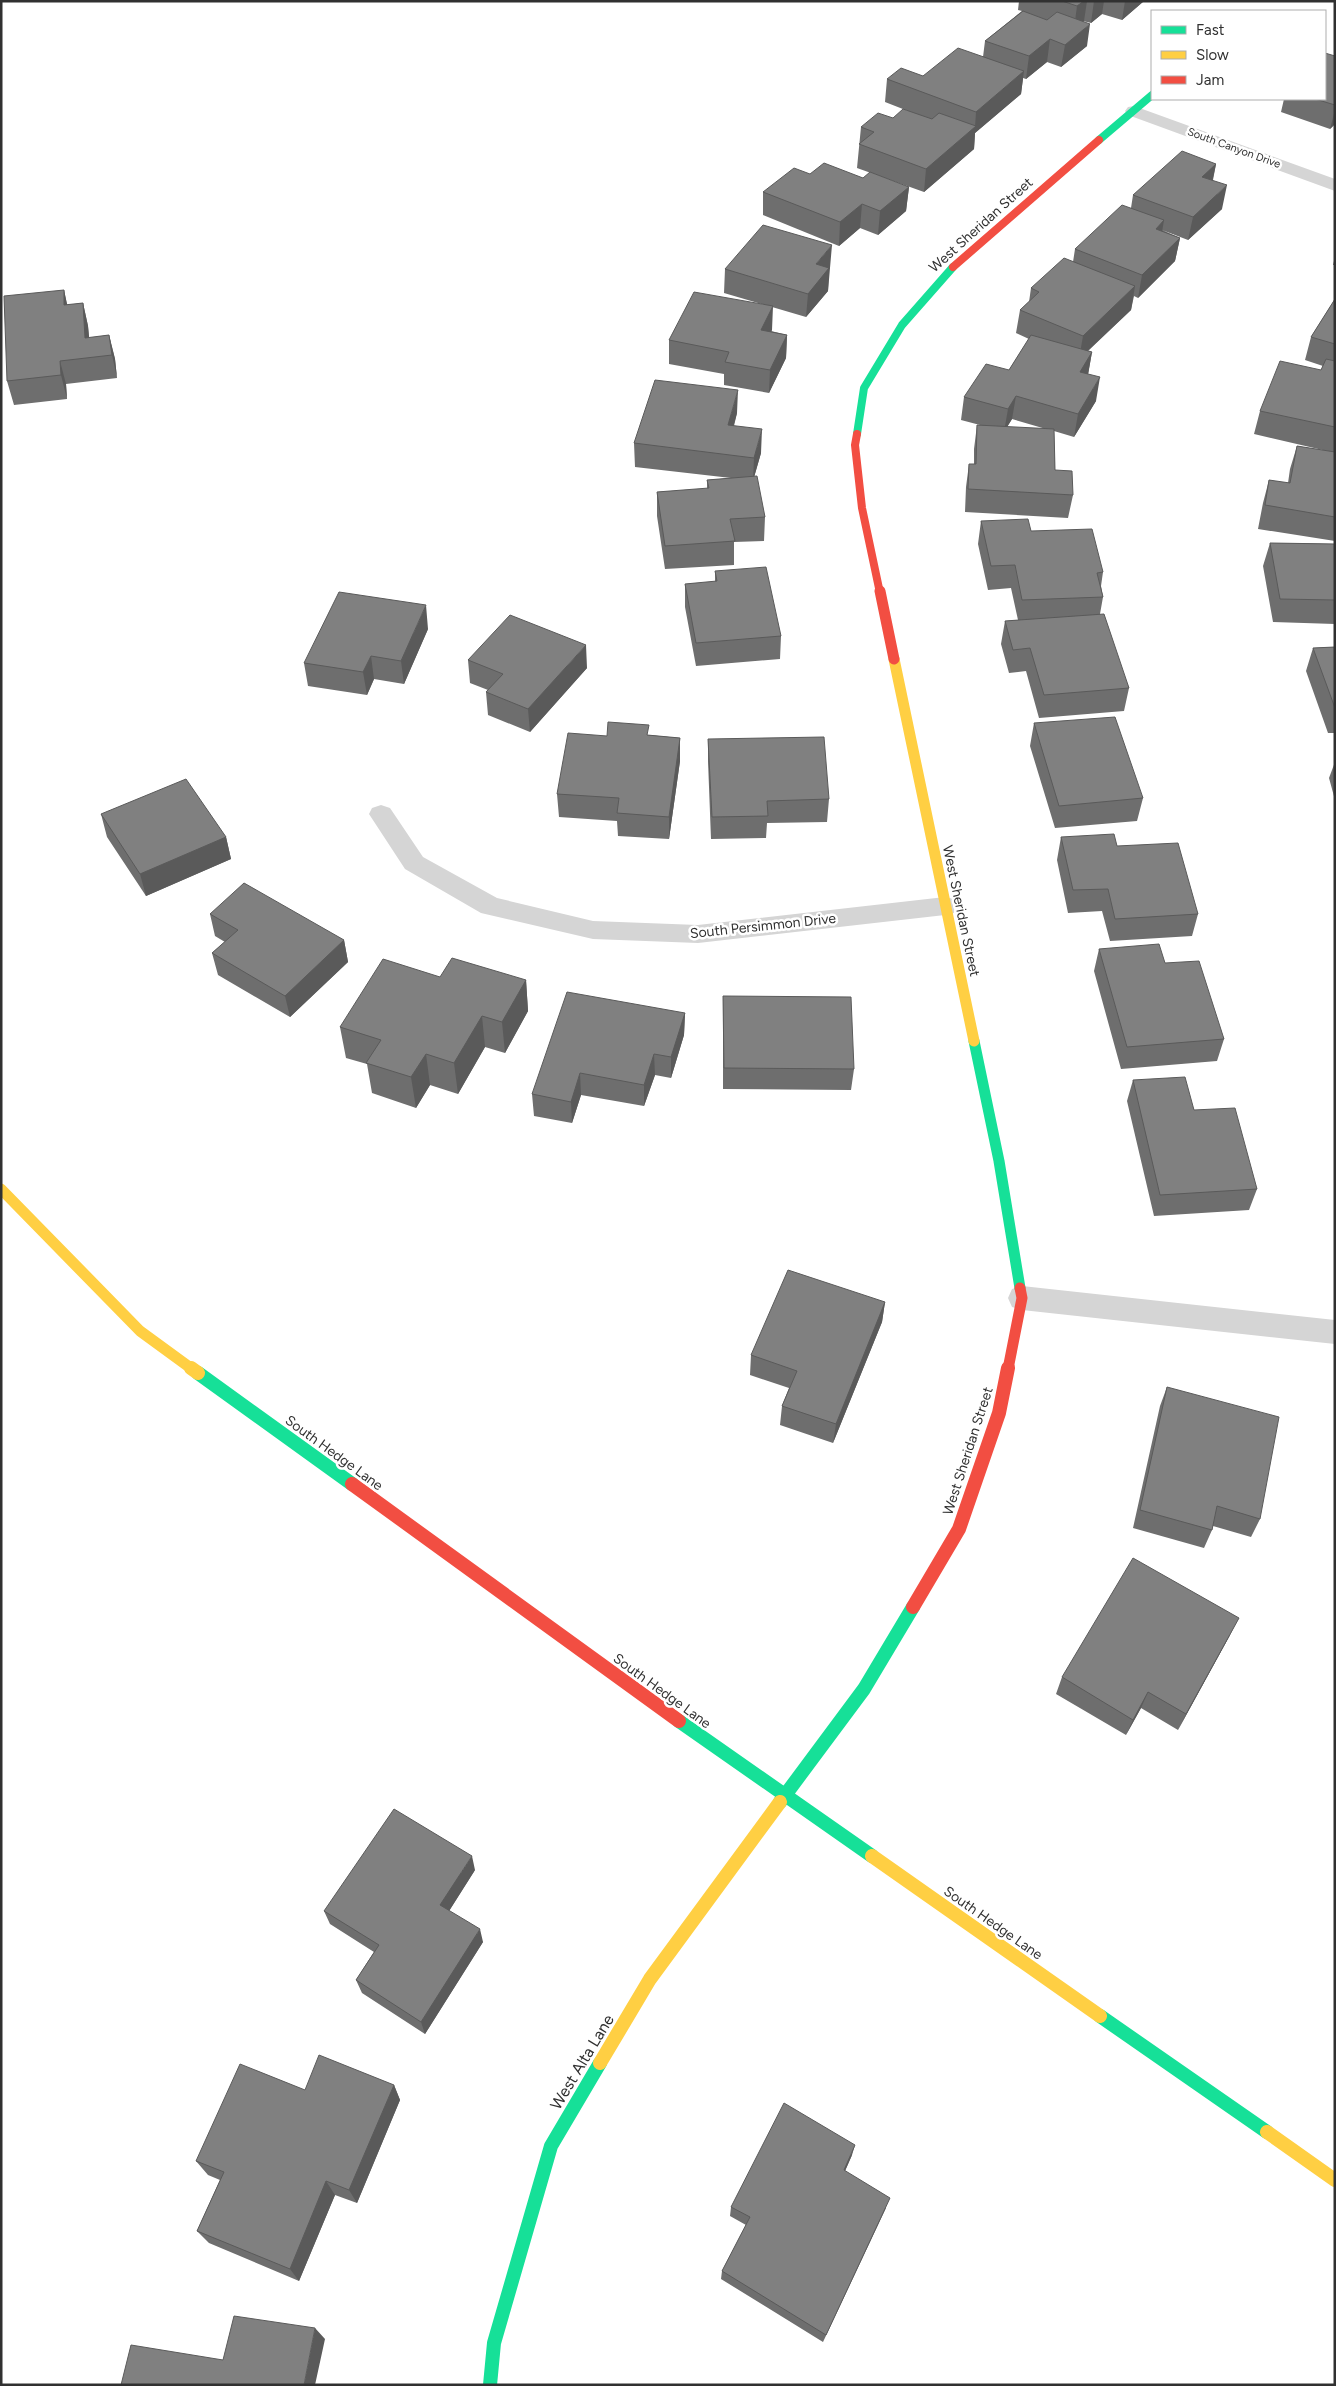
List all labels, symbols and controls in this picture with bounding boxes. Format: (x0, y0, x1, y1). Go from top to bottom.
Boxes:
legend (1151, 10, 1326, 100)
text: Fast (1196, 21, 1225, 39)
text: Slow (1196, 46, 1229, 64)
text: Jam (1196, 71, 1224, 89)
street label: South Canyon Drive (1186, 125, 1282, 171)
street label: West Sheridan Street (926, 174, 1036, 276)
street label: West Sheridan Street (939, 844, 983, 978)
street label: South Persimmon Drive (689, 910, 837, 942)
street label: West Sheridan Street (939, 1385, 997, 1517)
street label: South Hedge Lane (282, 1412, 386, 1494)
street label: South Hedge Lane (610, 1650, 714, 1732)
street label: South Hedge Lane (940, 1883, 1046, 1964)
street label: West Alta Lane (546, 2011, 618, 2113)

